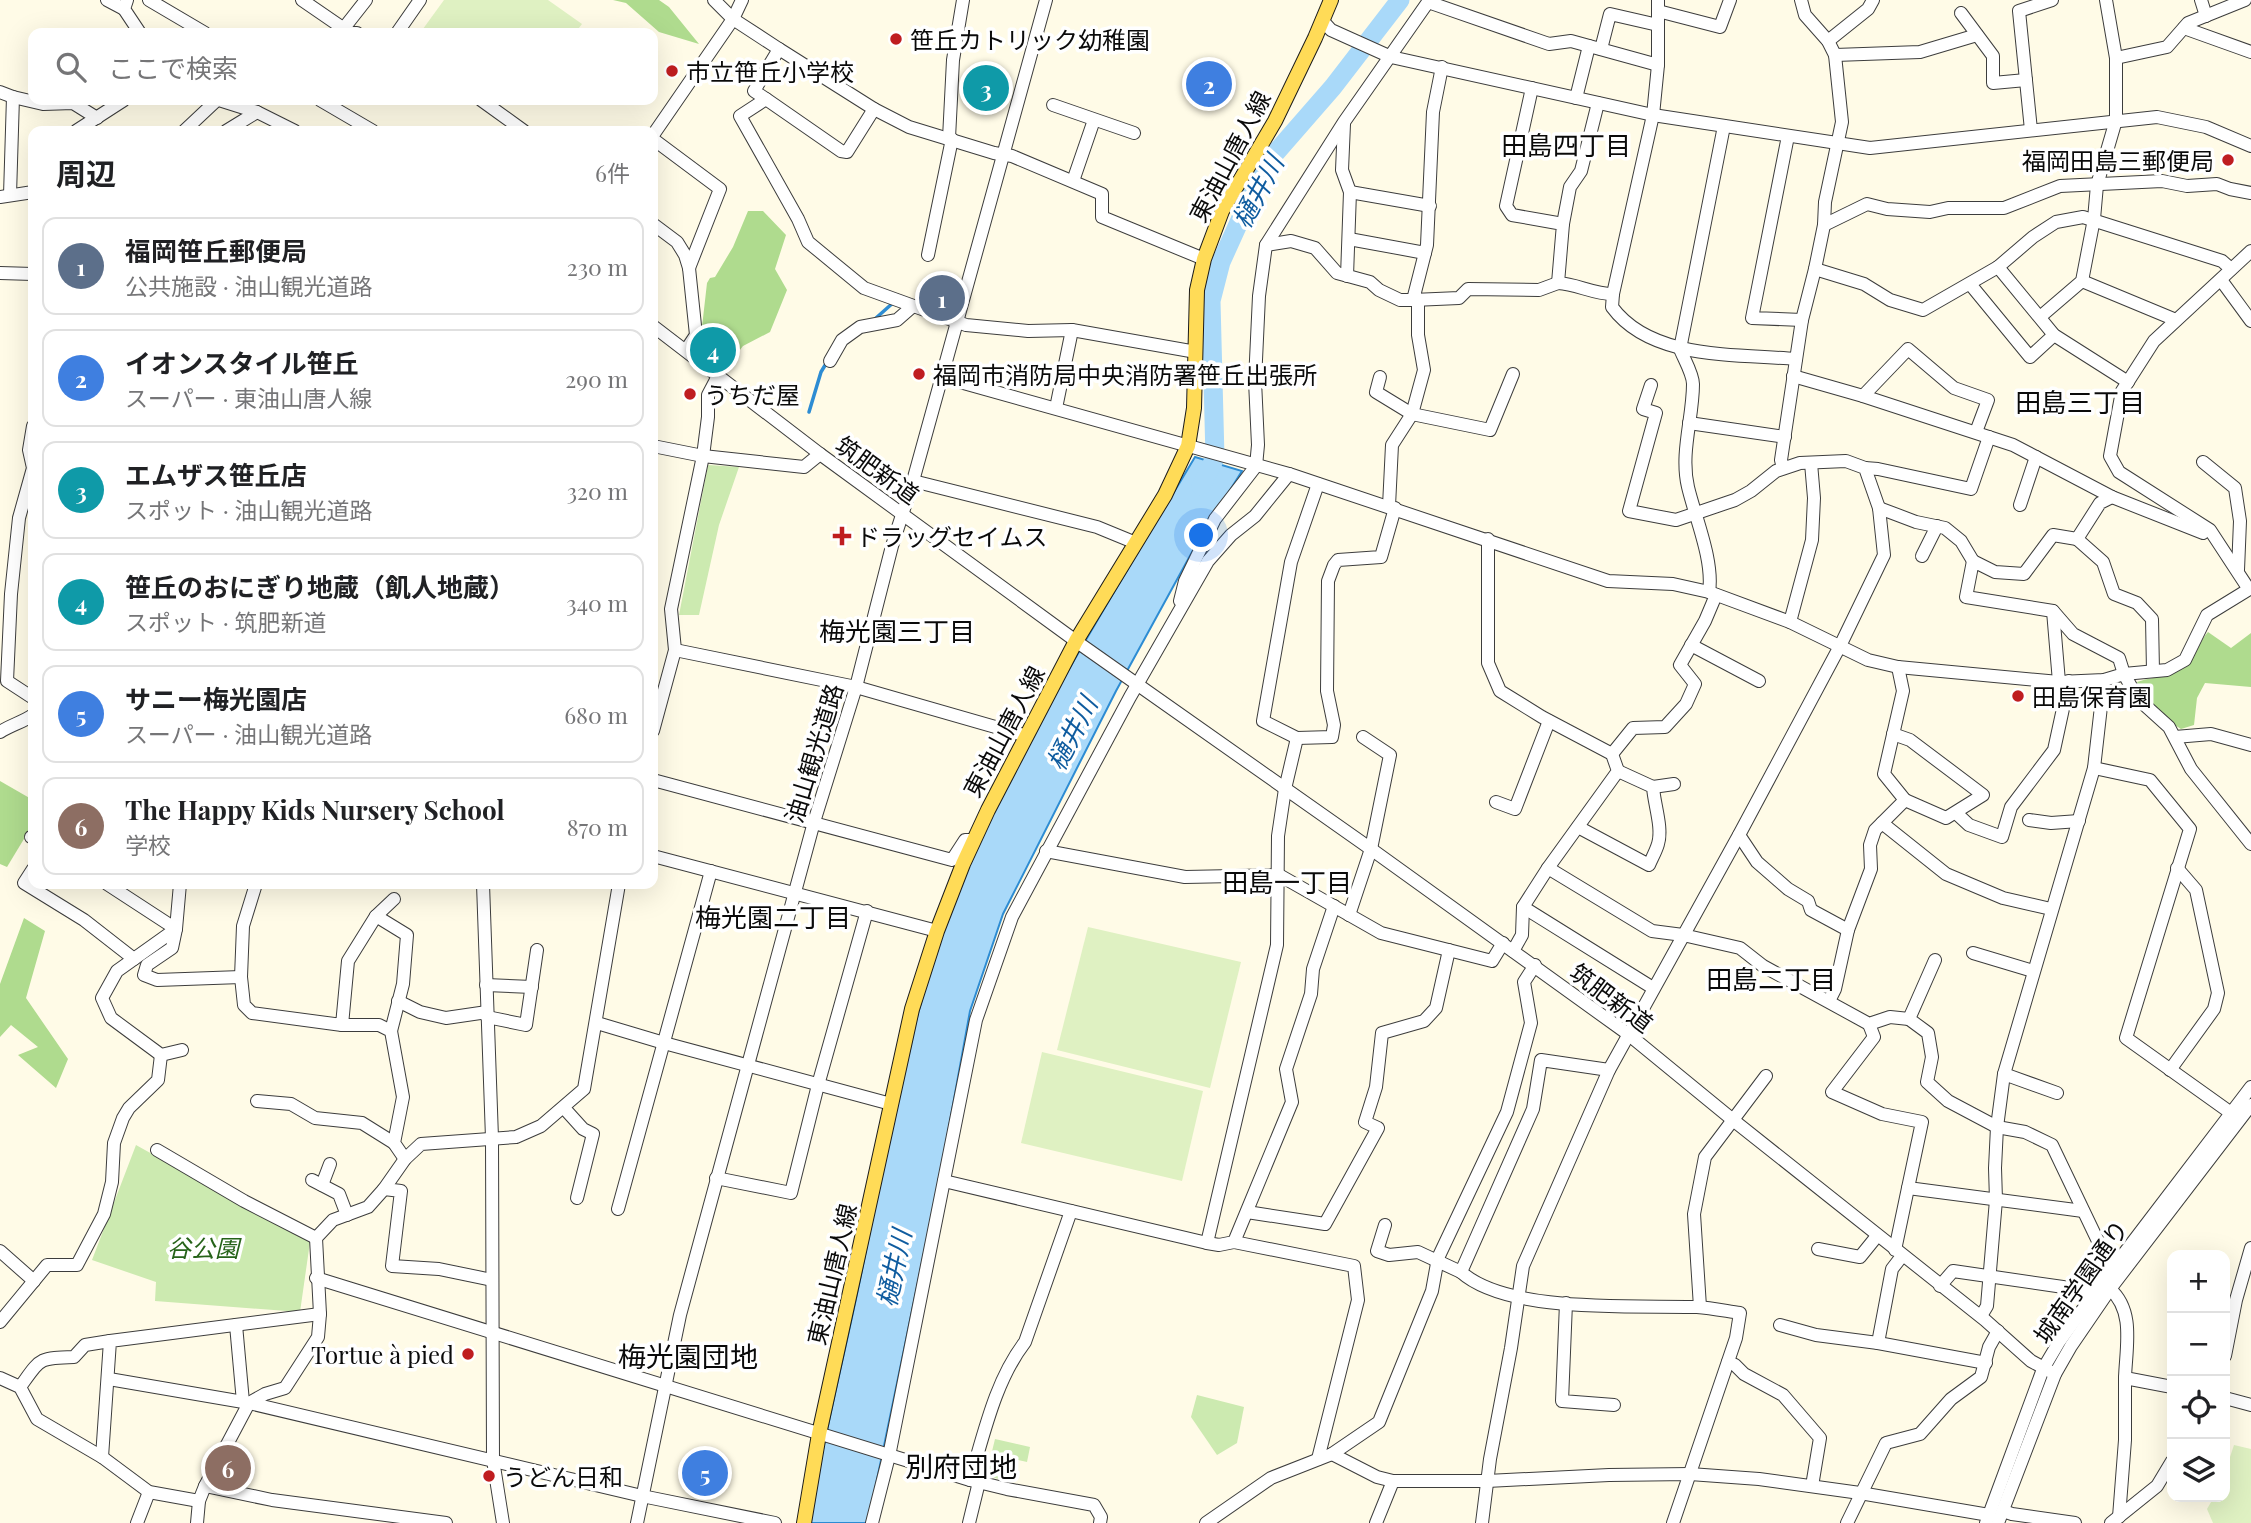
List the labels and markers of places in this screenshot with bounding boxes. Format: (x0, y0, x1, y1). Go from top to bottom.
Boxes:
place label: 笹丘カトリック幼稚園 (910, 23, 1150, 55)
marker: 笹丘カトリック幼稚園 (888, 31, 904, 47)
place label: 市立笹丘小学校 (686, 55, 854, 87)
pin: 2 (1186, 58, 1232, 110)
pin: 3 (963, 62, 1009, 114)
marker: 市立笹丘小学校 (664, 63, 680, 79)
place label: 福岡田島三郵便局 (2022, 144, 2214, 176)
marker: 福岡田島三郵便局 (2220, 152, 2236, 168)
pin: 1 (919, 272, 965, 324)
pin: 4 (690, 324, 736, 376)
place label: 福岡市消防局中央消防署笹丘出張所 (933, 358, 1317, 390)
marker: 福岡市消防局中央消防署笹丘出張所 (911, 366, 927, 382)
place label: うちだ屋 (704, 378, 800, 410)
marker: うちだ屋 (682, 386, 698, 402)
place label: ドラッグセイムス (856, 520, 1048, 552)
marker: ドラッグセイムス (834, 528, 850, 544)
place label: 田島保育園 (2032, 680, 2152, 712)
marker: 田島保育園 (2010, 688, 2026, 704)
place label: Tortue à pied (311, 1338, 454, 1370)
marker: Tortue à pied (460, 1346, 476, 1362)
pin: 6 (205, 1442, 251, 1494)
pin: 5 (682, 1447, 728, 1499)
place label: うどん日和 (503, 1460, 623, 1492)
marker: うどん日和 (481, 1468, 497, 1484)

